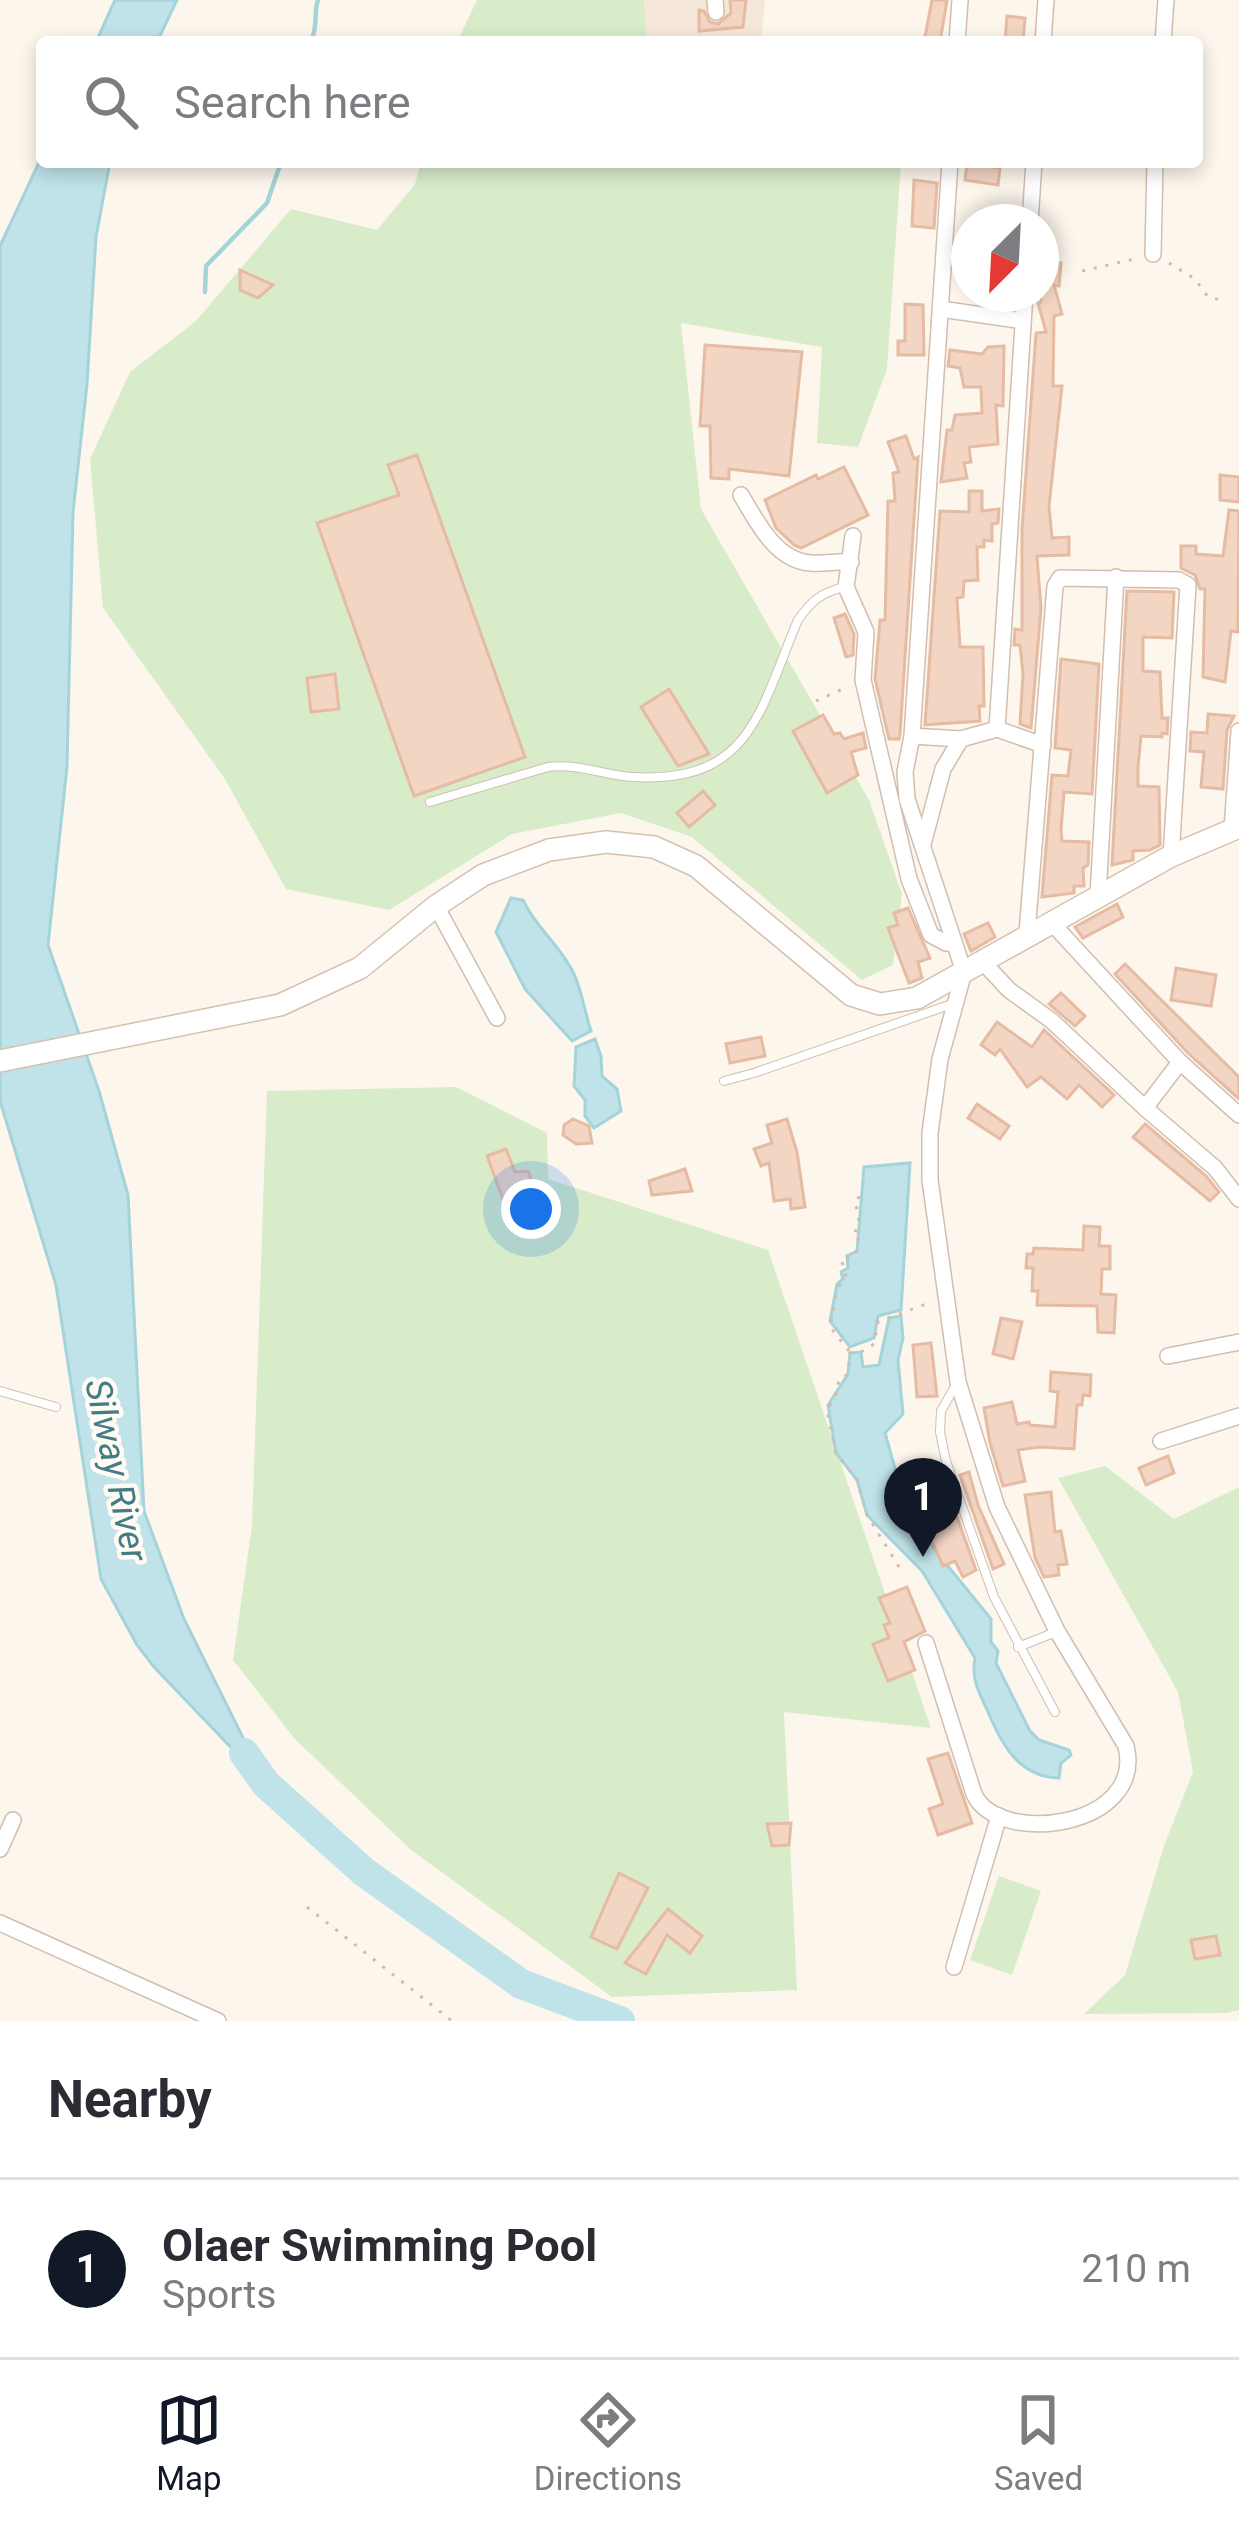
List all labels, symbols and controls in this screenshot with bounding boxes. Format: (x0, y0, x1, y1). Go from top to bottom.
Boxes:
search box (36, 36, 1203, 168)
icon: search (78, 69, 144, 135)
text: Search here (174, 76, 411, 129)
north arrow (951, 204, 1059, 312)
your location (501, 1179, 561, 1239)
water label: Silway River (76, 1375, 156, 1566)
pin: 1 (884, 1458, 962, 1557)
text: Nearby (48, 2070, 212, 2129)
text: Olaer Swimming Pool (162, 2219, 597, 2272)
text: 1 (76, 2246, 98, 2292)
text: 210 m (1081, 2246, 1191, 2292)
text: Sports (162, 2272, 276, 2318)
tab: Map (156, 2387, 222, 2498)
tab: Directions (534, 2387, 682, 2498)
tab: Saved (994, 2387, 1083, 2498)

